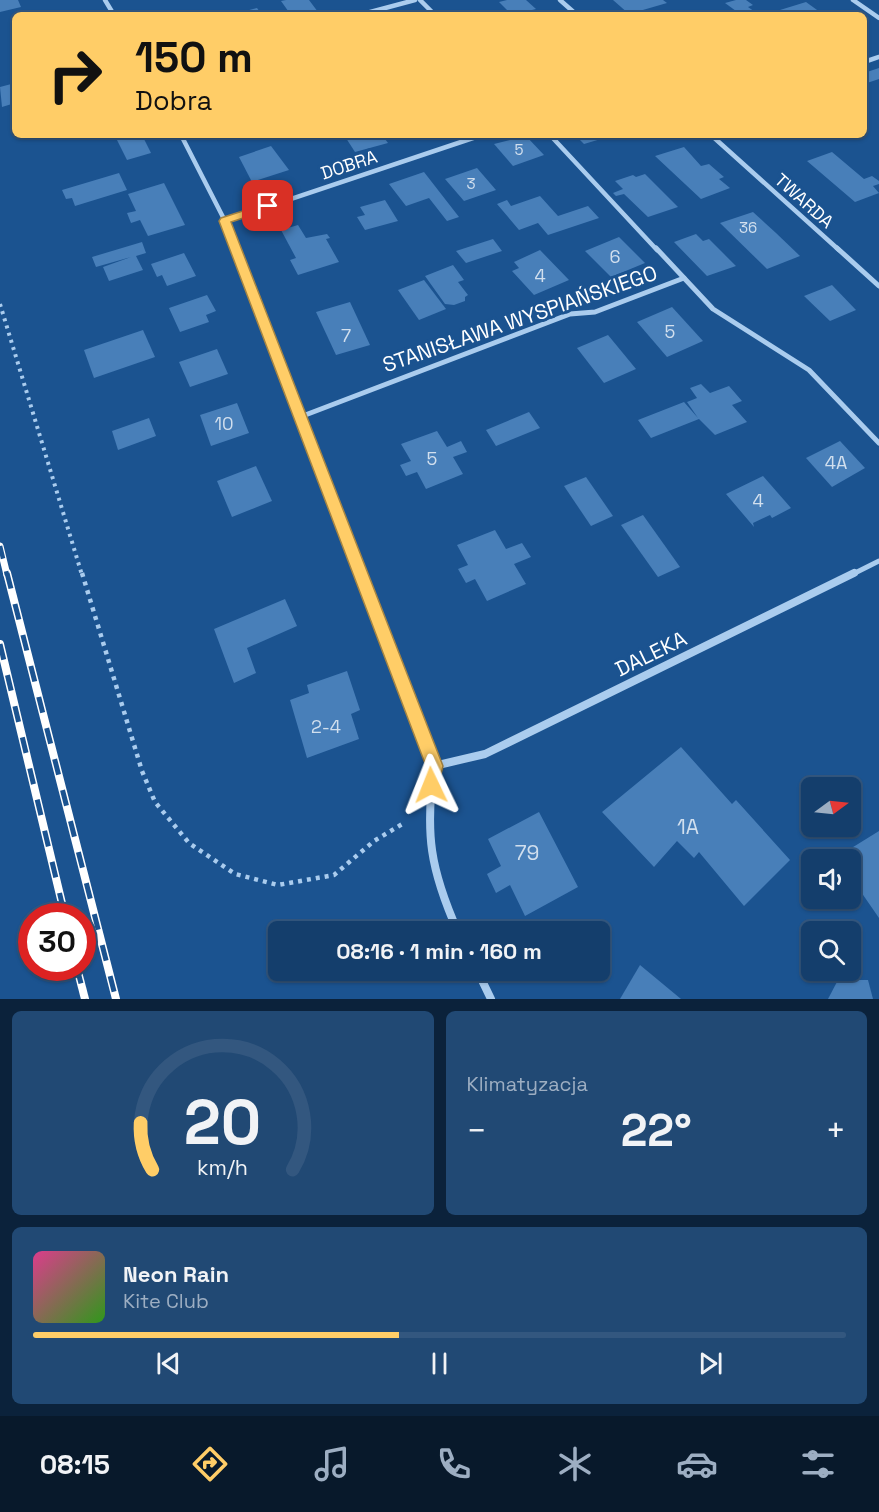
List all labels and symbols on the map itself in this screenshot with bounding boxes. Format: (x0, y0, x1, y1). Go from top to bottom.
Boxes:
house number: 5 (515, 140, 524, 159)
street label: DOBRA (318, 145, 380, 184)
street label: TWARDA (770, 168, 839, 233)
house number: 3 (466, 174, 476, 193)
pin (242, 180, 293, 231)
house number: 36 (739, 218, 757, 237)
house number: 6 (609, 245, 621, 268)
street label: STANISŁAWA WYSPIAŃSKIEGO (379, 259, 661, 378)
house number: 4 (534, 264, 546, 287)
house number: 5 (665, 320, 675, 343)
house number: 7 (341, 324, 351, 347)
house number: 10 (214, 412, 234, 435)
house number: 5 (427, 447, 437, 470)
house number: 4A (825, 451, 847, 474)
house number: 4 (752, 489, 764, 512)
street label: DALEKA (611, 625, 691, 682)
house number: 2-4 (311, 715, 341, 738)
position arrow (399, 753, 463, 817)
north arrow (801, 777, 861, 837)
house number: 1A (677, 813, 699, 840)
house number: 79 (515, 839, 539, 866)
speed limit sign: 30 (18, 903, 96, 981)

